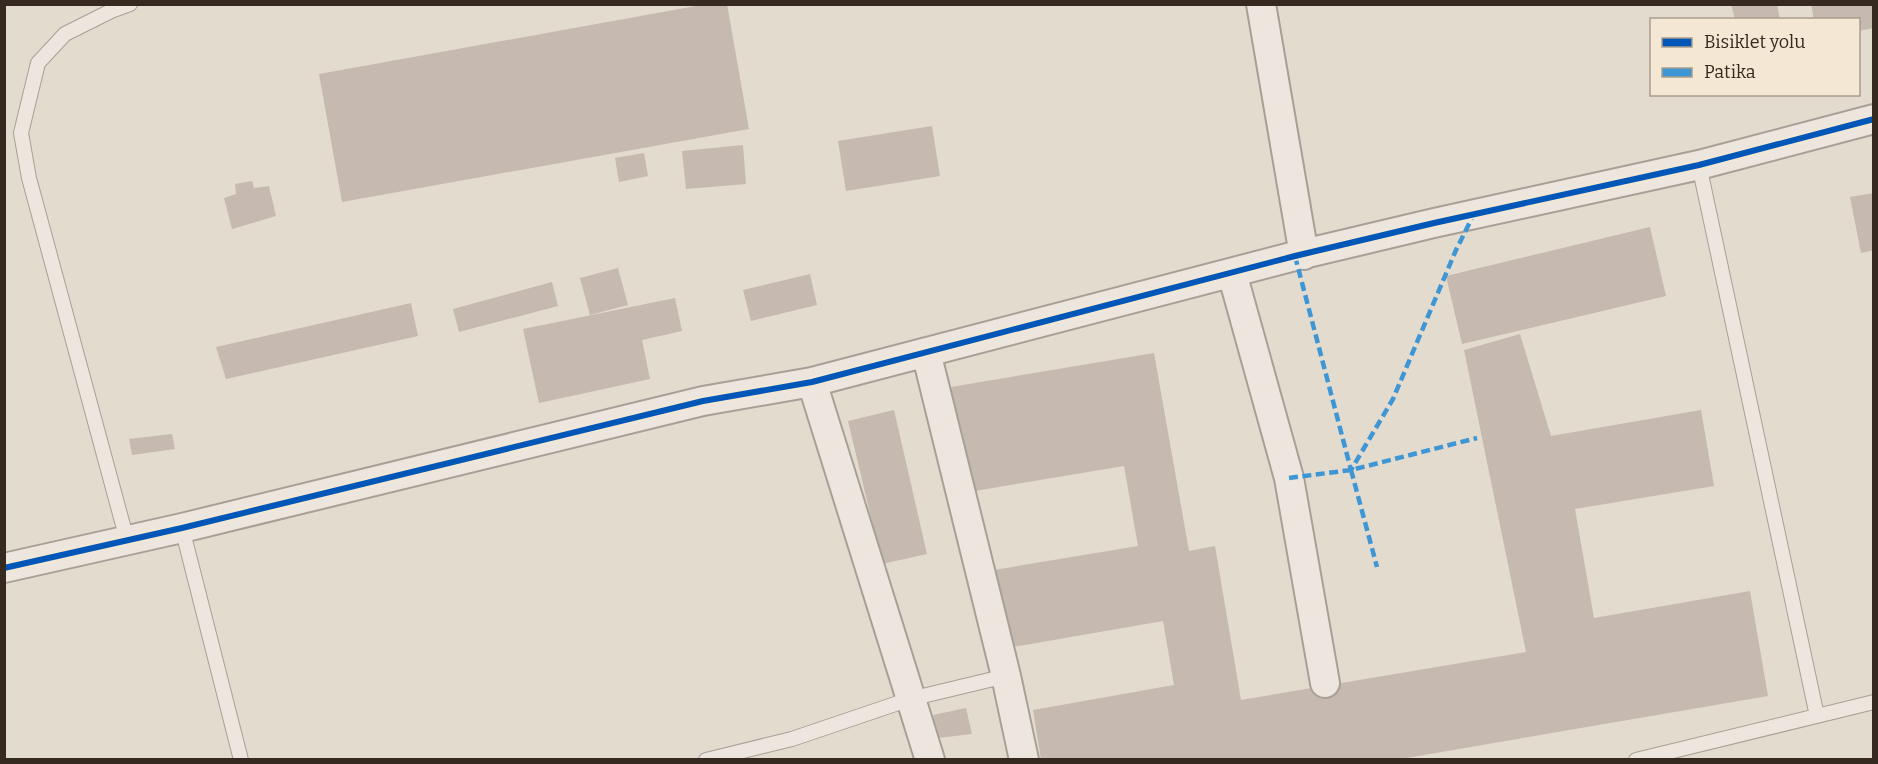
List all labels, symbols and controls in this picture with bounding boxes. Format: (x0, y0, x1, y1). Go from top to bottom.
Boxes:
legend (1650, 18, 1860, 96)
text: Bisiklet yolu (1704, 31, 1805, 53)
text: Patika (1704, 61, 1756, 83)

